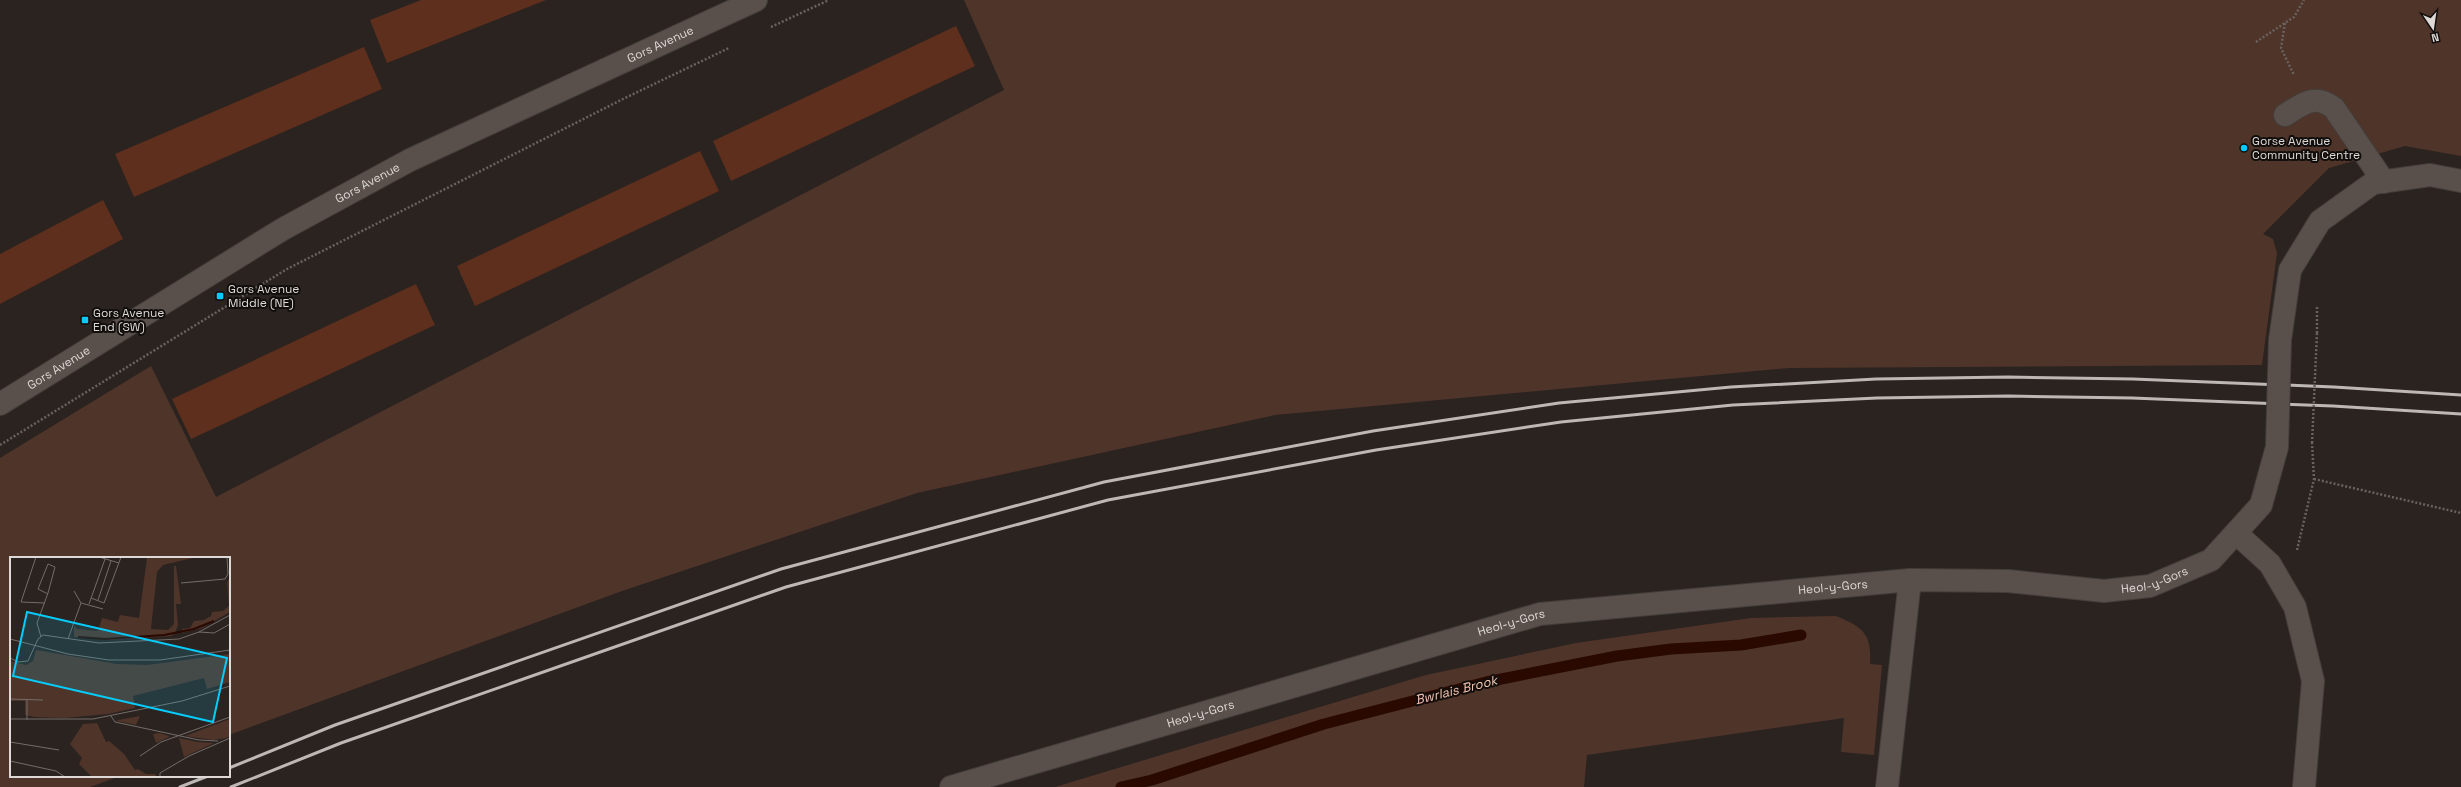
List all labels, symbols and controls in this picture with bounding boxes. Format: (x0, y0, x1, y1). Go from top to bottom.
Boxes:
north arrow (2413, 8, 2453, 48)
street label: Gors Avenue (624, 22, 696, 67)
text: N (2430, 30, 2440, 45)
place label: Gorse Avenue Community Centre (2252, 133, 2360, 163)
marker: Gorse Avenue Community Centre (2239, 143, 2249, 153)
street label: Gors Avenue (332, 159, 403, 207)
place label: Gors Avenue Middle (NE) (228, 281, 299, 311)
marker: Gors Avenue Middle (NE) (215, 291, 225, 301)
place label: Gors Avenue End (SW) (93, 305, 164, 335)
marker: Gors Avenue End (SW) (80, 315, 90, 325)
street label: Gors Avenue (24, 342, 93, 393)
inset map (10, 557, 230, 777)
street label: Heol-y-Gors (2120, 563, 2191, 597)
street label: Heol-y-Gors (1797, 576, 1868, 598)
street label: Heol-y-Gors (1476, 606, 1546, 640)
water label: Bwrlais Brook (1413, 671, 1501, 708)
street label: Heol-y-Gors (1165, 696, 1236, 731)

